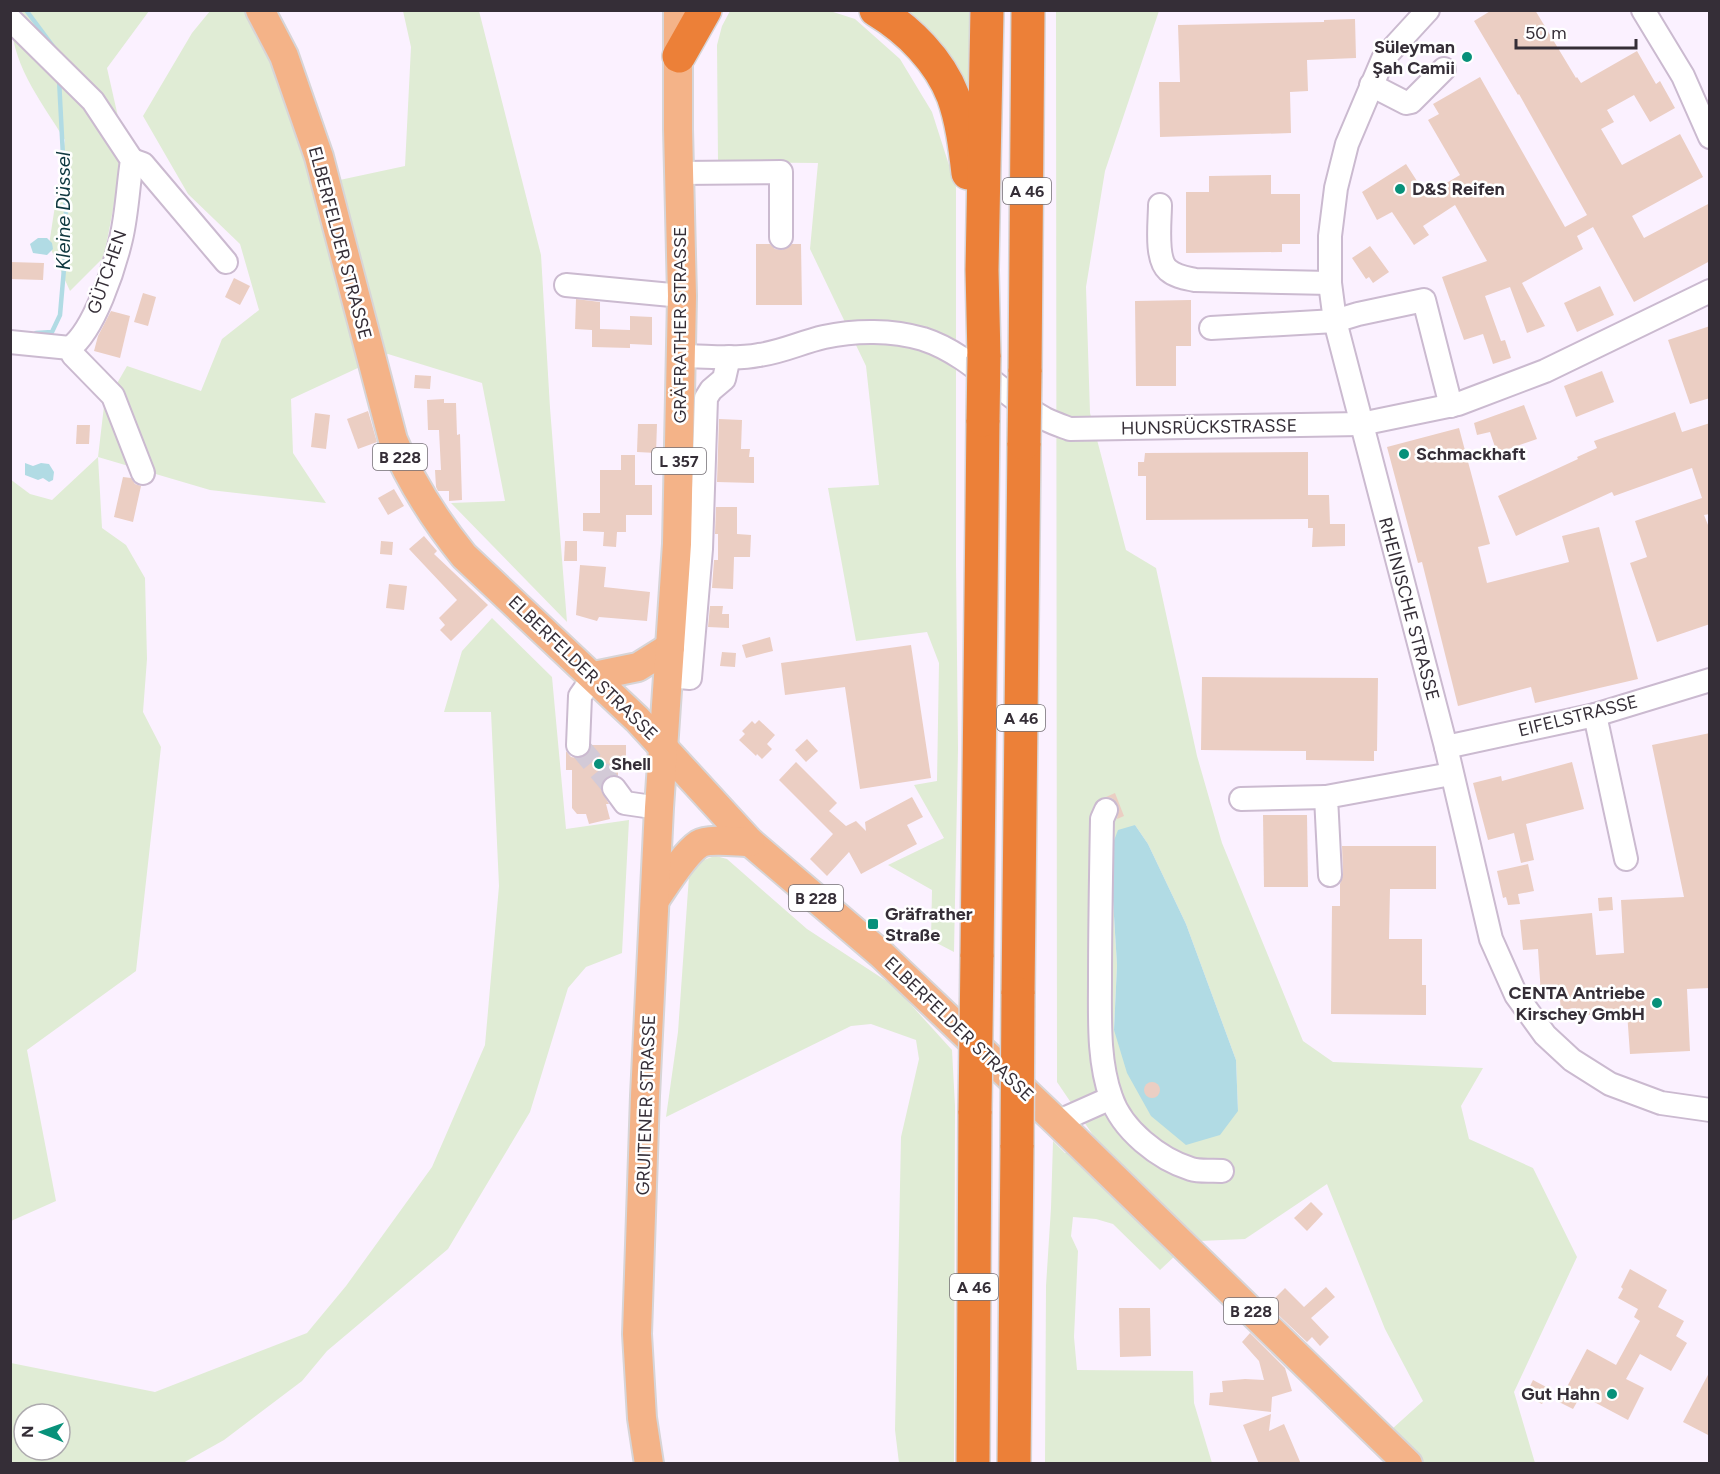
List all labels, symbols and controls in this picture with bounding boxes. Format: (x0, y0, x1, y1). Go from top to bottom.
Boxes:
scale bar (1516, 12, 1636, 50)
text: 50 m (1525, 22, 1567, 44)
place label: Süleyman Şah Camii (1372, 36, 1455, 79)
marker: Süleyman Şah Camii (1460, 50, 1474, 64)
street label: ELBERFELDER STRASSE (304, 144, 376, 342)
water label: Kleine Düssel (51, 151, 75, 270)
road number: A 46 (1003, 178, 1051, 204)
place label: D&S Reifen (1412, 178, 1505, 200)
marker: D&S Reifen (1393, 182, 1407, 196)
street label: GRÄFRATHER STRASSE (669, 226, 691, 424)
street label: GÜTCHEN (82, 227, 132, 317)
street label: HUNSRÜCKSTRASSE (1121, 414, 1297, 440)
place label: Schmackhaft (1416, 443, 1526, 465)
road number: B 228 (373, 444, 427, 470)
marker: Schmackhaft (1397, 447, 1411, 461)
road number: L 357 (652, 448, 706, 474)
street label: RHEINISCHE STRASSE (1374, 515, 1444, 703)
street label: ELBERFELDER STRASSE (504, 591, 662, 745)
street label: EIFELSTRASSE (1516, 691, 1640, 741)
road number: A 46 (997, 705, 1045, 731)
place label: Shell (611, 753, 651, 775)
marker: Shell (592, 757, 606, 771)
road number: B 228 (789, 885, 843, 911)
place label: Gräfrather Straße (885, 903, 973, 946)
marker: Gräfrather Straße (866, 917, 880, 931)
street label: ELBERFELDER STRASSE (880, 952, 1038, 1106)
place label: CENTA Antriebe Kirschey GmbH (1508, 982, 1645, 1025)
marker: CENTA Antriebe Kirschey GmbH (1650, 996, 1664, 1010)
street label: GRUITENER STRASSE (632, 1014, 660, 1196)
road number: A 46 (950, 1274, 998, 1300)
road number: B 228 (1224, 1298, 1278, 1324)
place label: Gut Hahn (1521, 1383, 1600, 1405)
marker: Gut Hahn (1605, 1387, 1619, 1401)
north arrow (12, 1402, 72, 1462)
text: N (18, 1425, 37, 1438)

